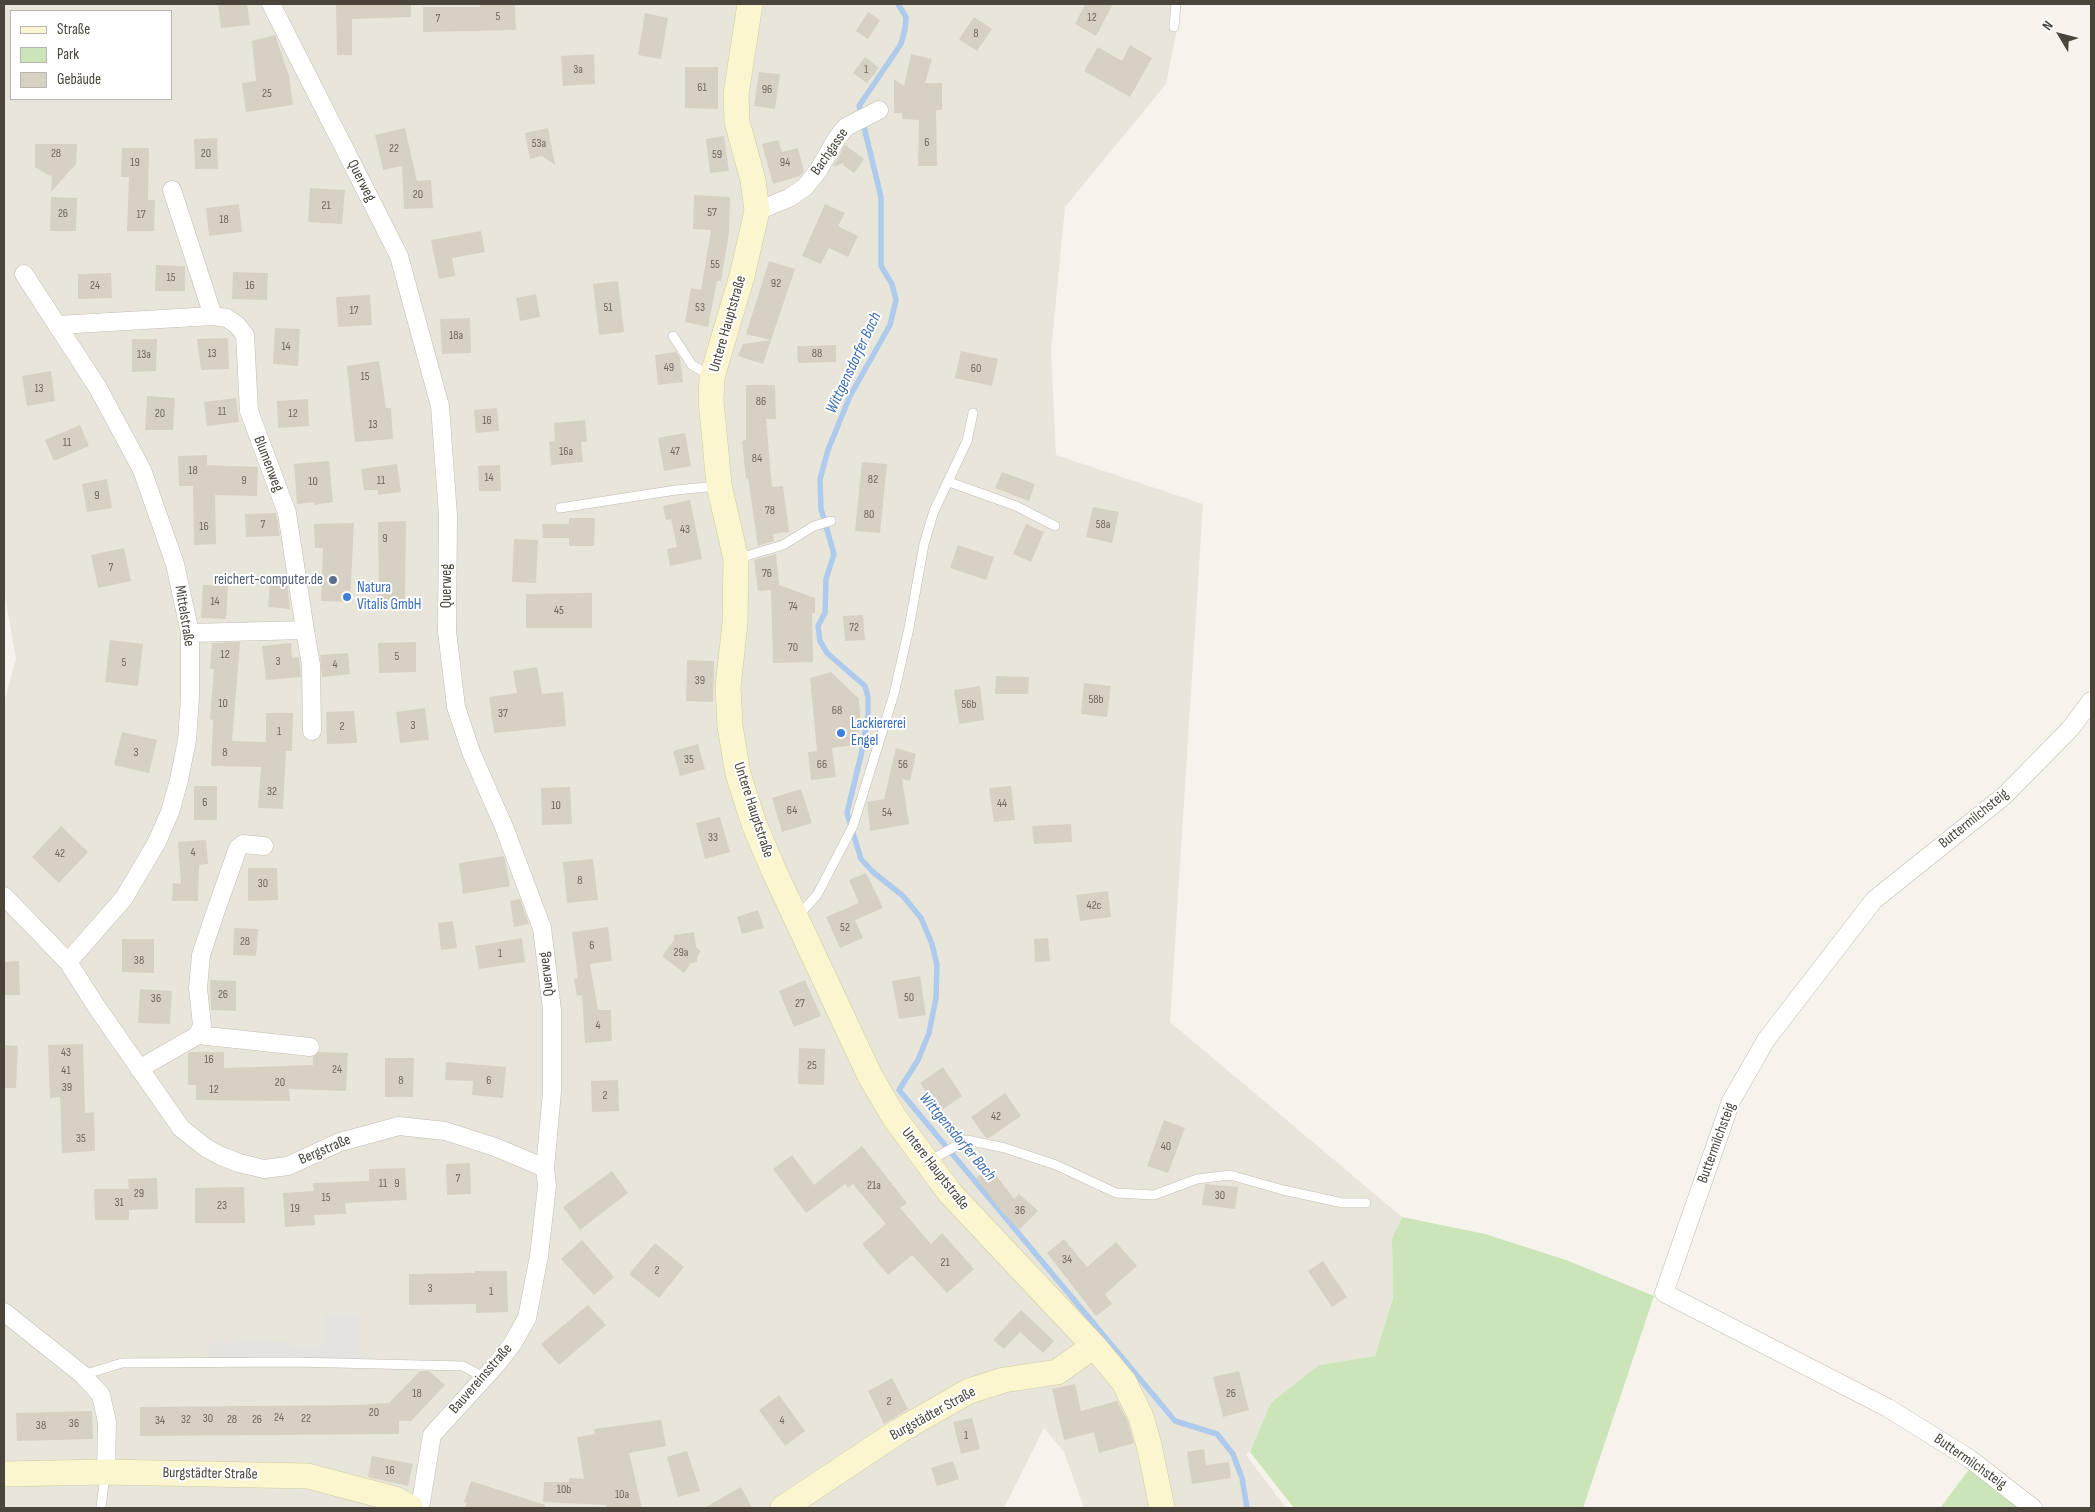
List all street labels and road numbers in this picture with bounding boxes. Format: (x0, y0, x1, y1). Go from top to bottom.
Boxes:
street label: Bachgasse (807, 125, 853, 179)
street label: Querweg (343, 157, 379, 205)
street label: Untere Hauptstraße (706, 274, 750, 374)
street label: Blumenweg (249, 434, 287, 494)
street label: Querweg (438, 564, 456, 608)
street label: Mittelstraße (170, 584, 198, 648)
street label: Untere Hauptstraße (729, 760, 777, 860)
street label: Buttermilchsteig (1935, 785, 2013, 853)
street label: Querweg (535, 951, 559, 997)
street label: Buttermilchsteig (1694, 1100, 1740, 1186)
street label: Untere Hauptstraße (897, 1124, 973, 1214)
street label: Bergstraße (296, 1131, 354, 1169)
street label: Bauvereinsstraße (446, 1340, 516, 1418)
street label: Burgstädter Straße (887, 1383, 979, 1445)
street label: Buttermilchsteig (1930, 1430, 2010, 1494)
street label: Burgstädter Straße (162, 1464, 258, 1484)

